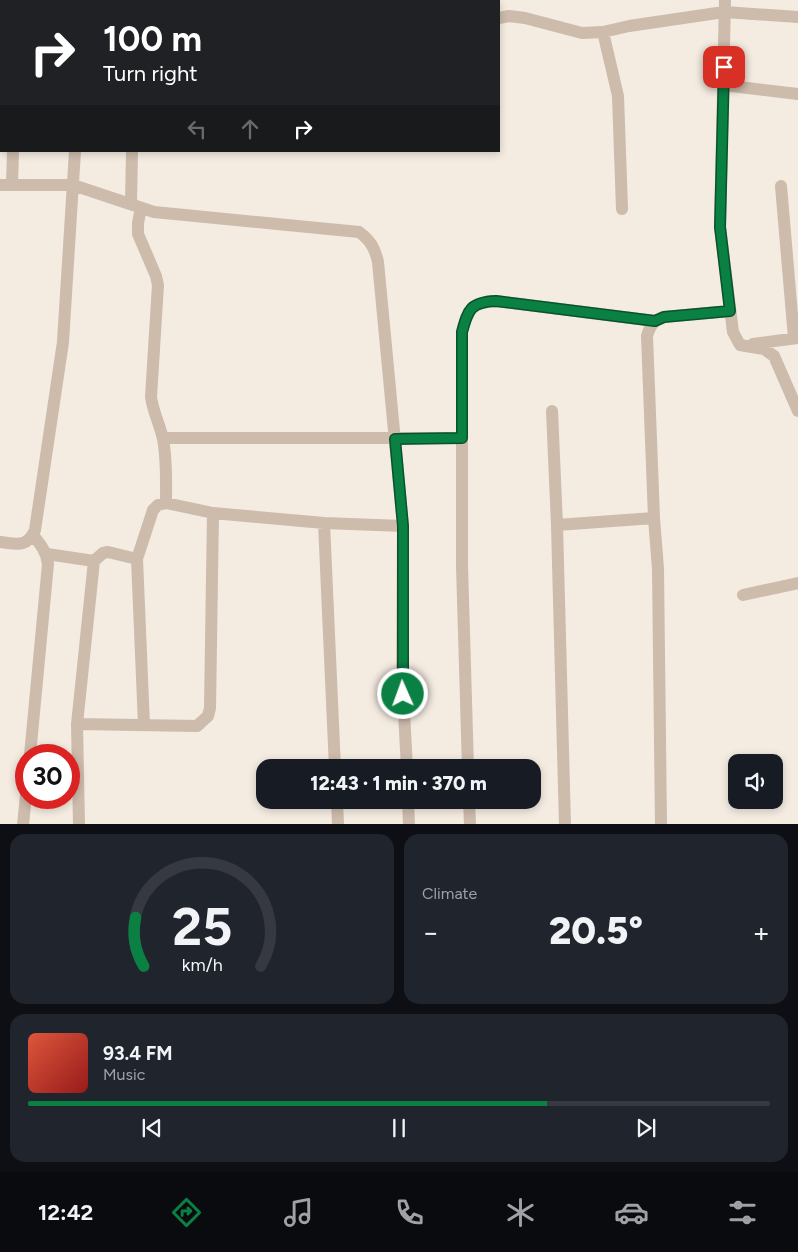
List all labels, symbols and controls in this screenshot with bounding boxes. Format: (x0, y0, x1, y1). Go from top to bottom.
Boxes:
text: 100 m (103, 18, 202, 60)
icon: right (20, 20, 85, 85)
pin (703, 46, 745, 88)
icon: arrive (710, 53, 738, 81)
text: Turn right (103, 60, 198, 87)
icon: left (183, 115, 211, 143)
icon: ahead (236, 115, 264, 143)
icon: right (289, 115, 317, 143)
position arrow (376, 667, 428, 719)
speed limit sign: 30 (15, 744, 80, 809)
map controls (728, 754, 783, 809)
button: sound (728, 754, 783, 809)
text: 12:43 · 1 min · 370 m (310, 772, 487, 795)
text: Climate (422, 884, 477, 903)
text: 25 (172, 896, 232, 958)
text: 20.5° (549, 908, 643, 954)
text: − (422, 915, 439, 949)
text: + (753, 915, 770, 949)
text: km/h (182, 954, 222, 975)
text: 93.4 FM (103, 1042, 173, 1065)
text: Music (103, 1065, 145, 1084)
icon: previous (138, 1114, 166, 1142)
icon: pause (385, 1114, 413, 1142)
icon: next (632, 1114, 660, 1142)
icon: directions (169, 1195, 204, 1230)
icon: music (281, 1195, 316, 1230)
icon: phone (392, 1195, 427, 1230)
icon: climate (503, 1195, 538, 1230)
icon: car (614, 1195, 649, 1230)
icon: filters (725, 1195, 760, 1230)
text: 12:42 (38, 1199, 93, 1226)

